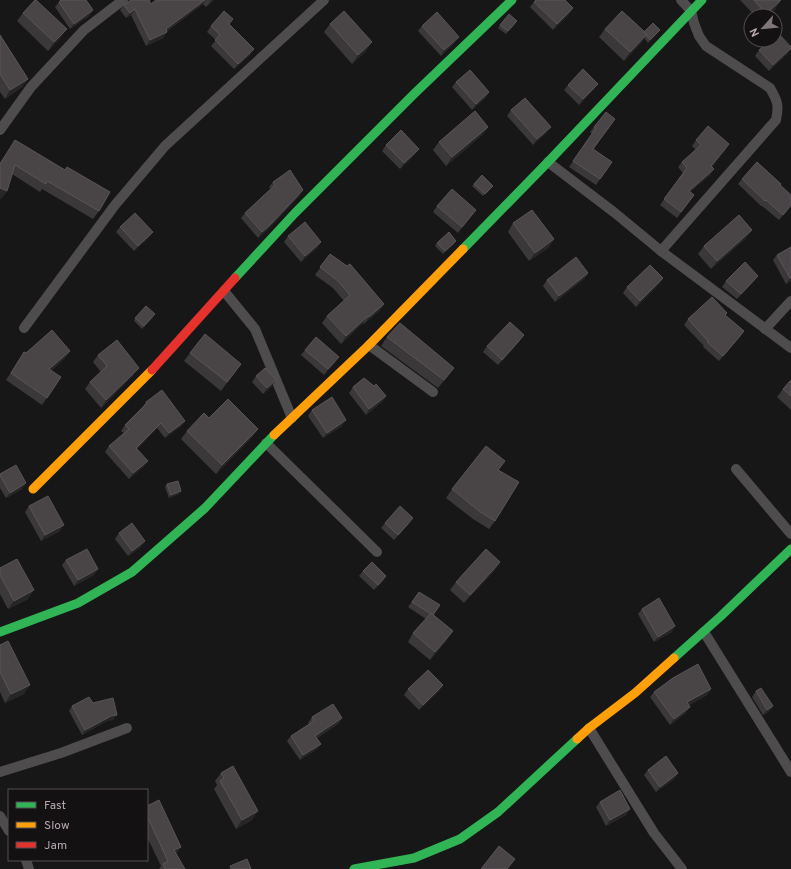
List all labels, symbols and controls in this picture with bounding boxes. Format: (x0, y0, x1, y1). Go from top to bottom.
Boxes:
north arrow (743, 8, 783, 48)
text: N (747, 25, 763, 39)
legend (8, 789, 148, 861)
text: Fast (44, 798, 66, 814)
text: Slow (44, 818, 70, 834)
text: Jam (44, 838, 67, 854)

